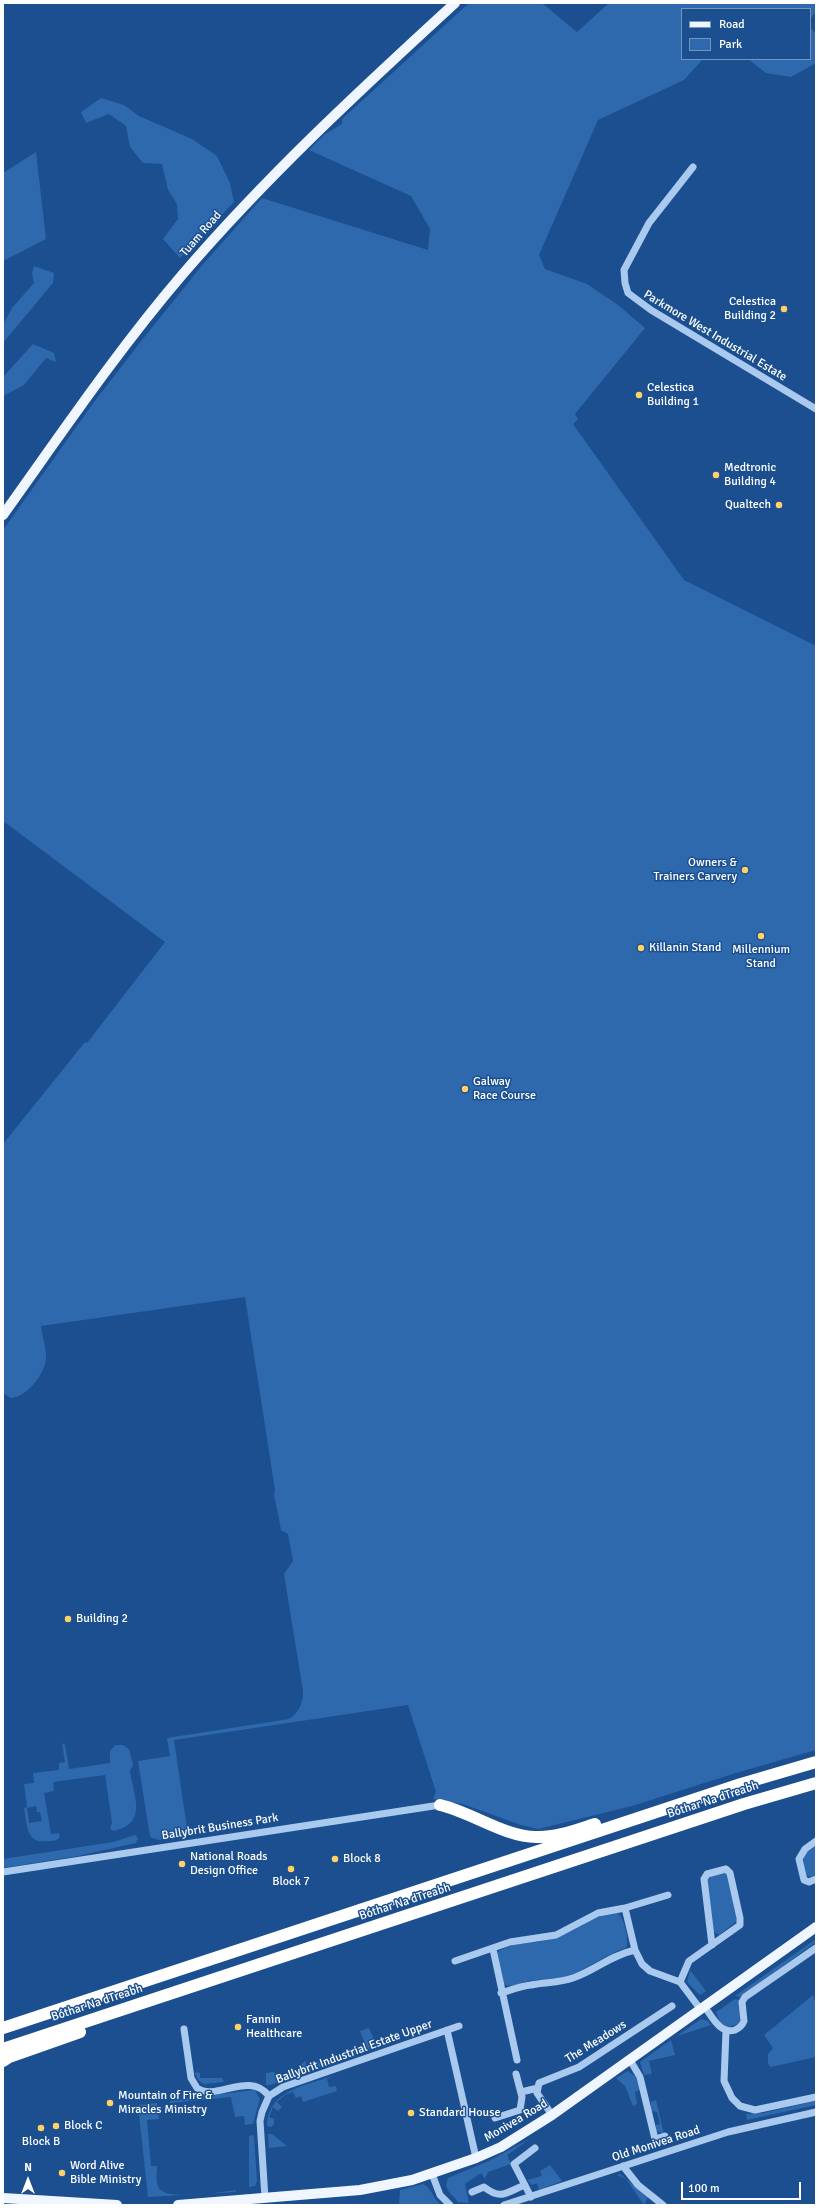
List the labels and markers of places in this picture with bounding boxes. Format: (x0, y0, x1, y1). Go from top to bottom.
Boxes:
place label: Celestica Building 2 (724, 295, 776, 323)
marker: Celestica Building 2 (779, 304, 789, 314)
place label: Celestica Building 1 (647, 381, 699, 409)
marker: Celestica Building 1 (634, 390, 644, 400)
place label: Medtronic Building 4 (724, 461, 776, 489)
marker: Medtronic Building 4 (711, 470, 721, 480)
place label: Qualtech (725, 498, 771, 512)
marker: Qualtech (774, 500, 784, 510)
place label: Owners & Trainers Carvery (653, 856, 737, 884)
marker: Owners & Trainers Carvery (740, 865, 750, 875)
marker: Millennium Stand (756, 931, 766, 941)
place label: Killanin Stand (649, 941, 721, 955)
marker: Killanin Stand (636, 943, 646, 953)
place label: Millennium Stand (732, 943, 790, 971)
place label: Galway Race Course (473, 1075, 536, 1103)
marker: Galway Race Course (460, 1084, 470, 1094)
place label: Building 2 (76, 1612, 128, 1626)
marker: Building 2 (63, 1614, 73, 1624)
place label: National Roads Design Office (190, 1850, 268, 1878)
place label: Block 8 (343, 1852, 381, 1866)
marker: Block 8 (330, 1854, 340, 1864)
marker: National Roads Design Office (177, 1859, 187, 1869)
marker: Block 7 (286, 1864, 296, 1874)
place label: Block 7 (272, 1875, 310, 1889)
place label: Fannin Healthcare (246, 2013, 302, 2041)
marker: Fannin Healthcare (233, 2022, 243, 2032)
place label: Mountain of Fire & Miracles Ministry (118, 2089, 212, 2117)
marker: Mountain of Fire & Miracles Ministry (105, 2098, 115, 2108)
place label: Standard House (419, 2106, 500, 2120)
marker: Standard House (406, 2108, 416, 2118)
place label: Block C (64, 2119, 102, 2133)
marker: Block C (51, 2121, 61, 2131)
marker: Block B (36, 2123, 46, 2133)
place label: Block B (22, 2135, 60, 2149)
place label: Word Alive Bible Ministry (70, 2159, 141, 2187)
marker: Word Alive Bible Ministry (57, 2168, 67, 2178)

